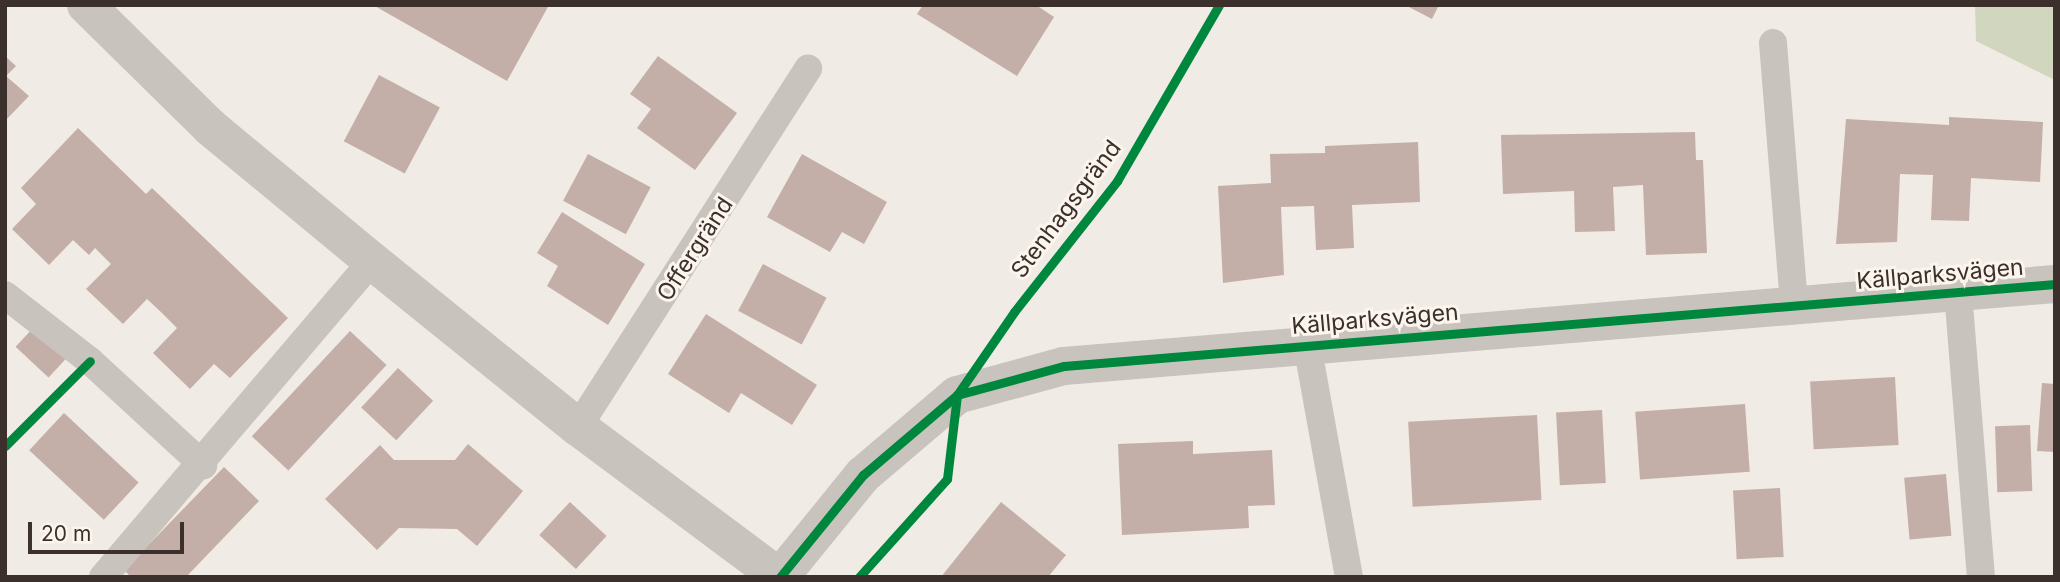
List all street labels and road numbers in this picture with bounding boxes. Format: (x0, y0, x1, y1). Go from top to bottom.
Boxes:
street label: Stenhagsgränd (1005, 135, 1127, 283)
street label: Offergränd (651, 192, 739, 306)
street label: Källparksvägen (1855, 253, 2025, 295)
street label: Källparksvägen (1290, 298, 1460, 340)

